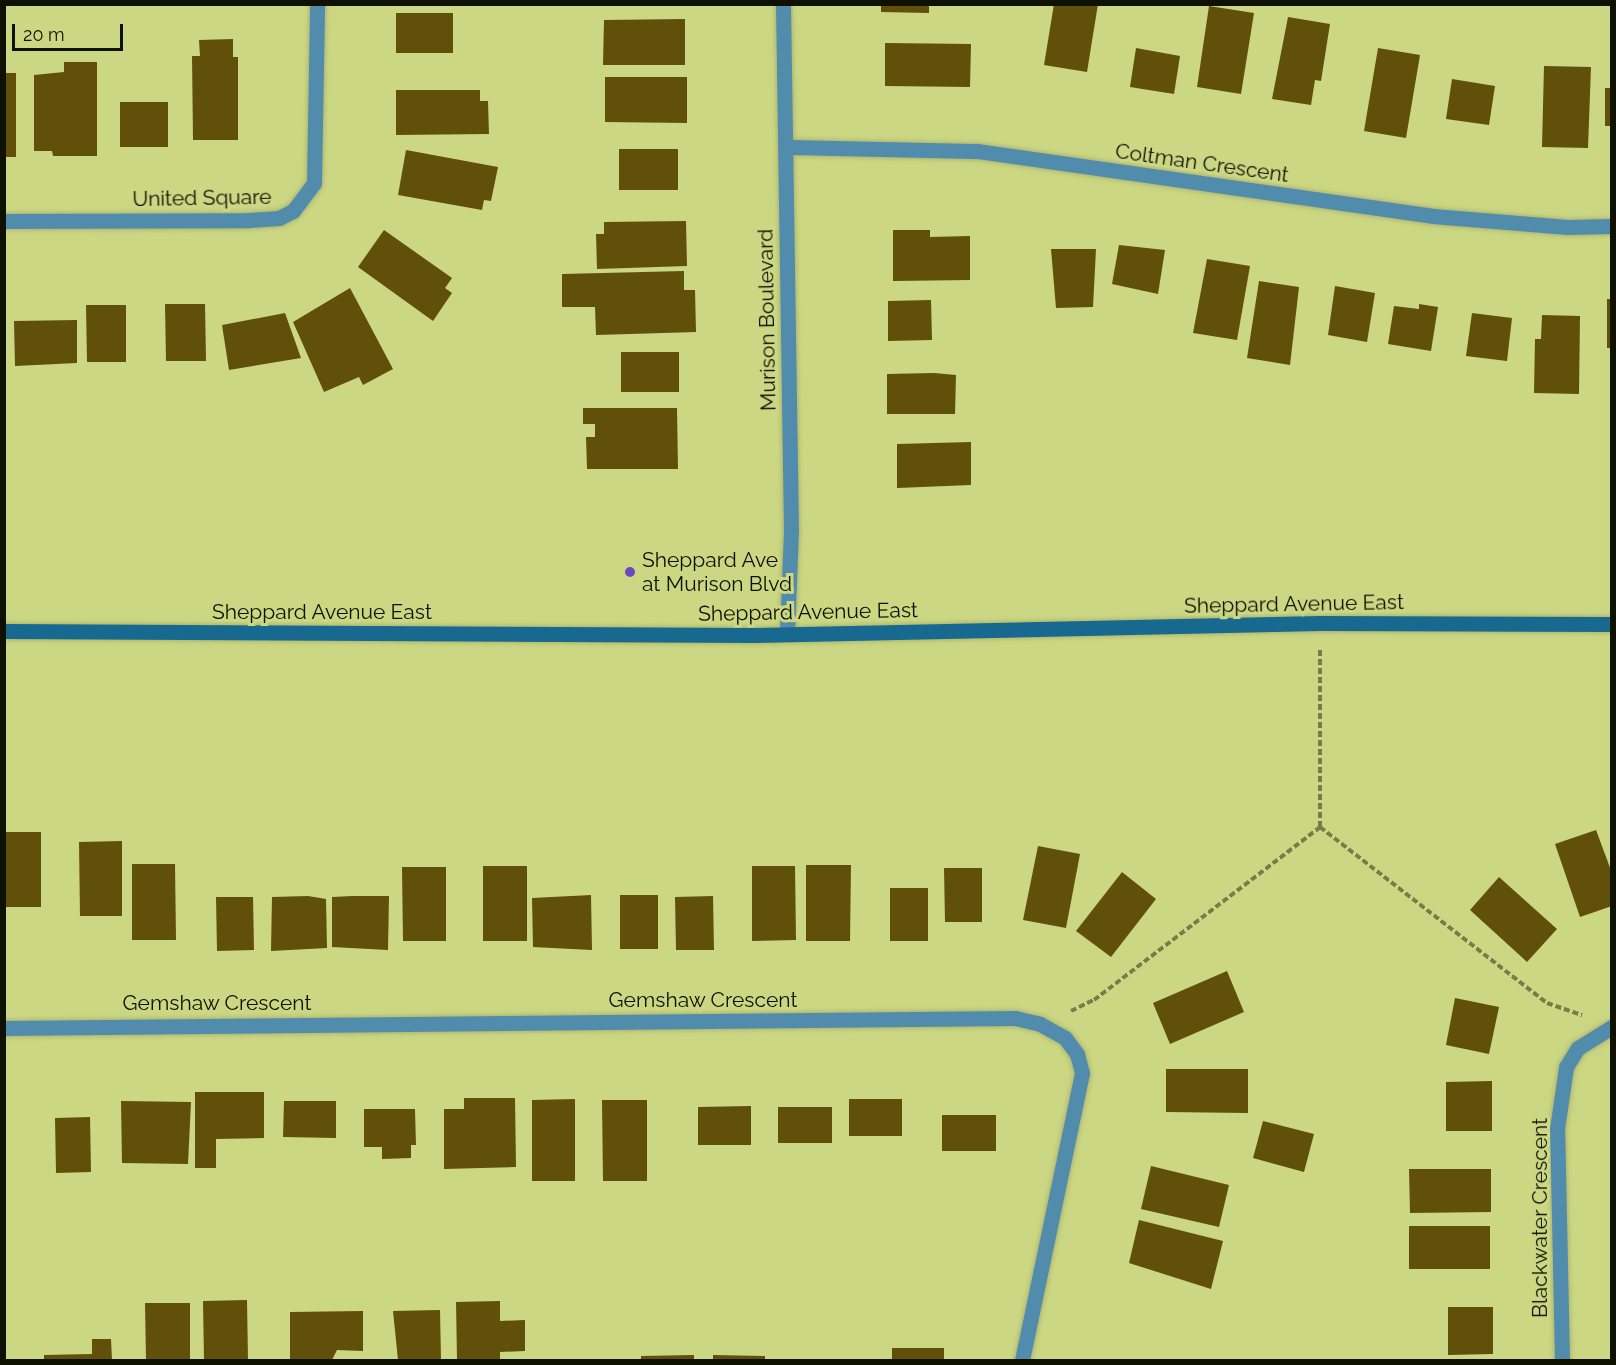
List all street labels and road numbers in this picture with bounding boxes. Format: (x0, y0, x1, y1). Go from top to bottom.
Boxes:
street label: Coltman Crescent (1114, 138, 1290, 188)
street label: United Square (132, 184, 272, 212)
street label: Murison Boulevard (753, 229, 781, 411)
street label: Sheppard Avenue East (1184, 589, 1404, 619)
street label: Sheppard Avenue East (698, 597, 918, 627)
street label: Sheppard Avenue East (212, 599, 432, 625)
street label: Gemshaw Crescent (608, 987, 798, 1013)
street label: Gemshaw Crescent (122, 990, 312, 1016)
street label: Blackwater Crescent (1527, 1118, 1553, 1318)

